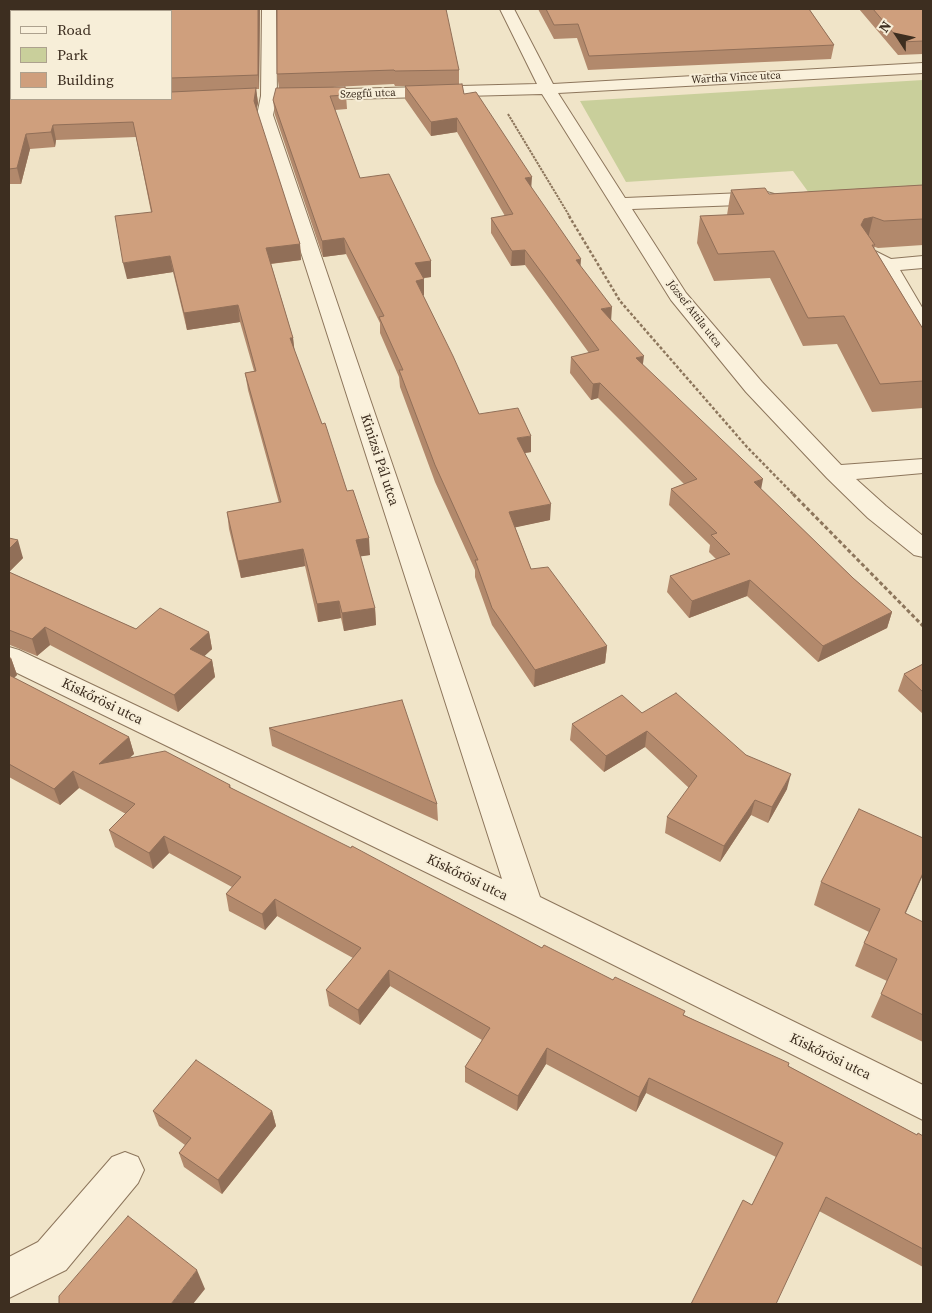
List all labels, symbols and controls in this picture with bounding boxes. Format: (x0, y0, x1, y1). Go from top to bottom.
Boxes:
legend (10, 10, 172, 100)
north arrow (872, 10, 922, 60)
text: N (874, 16, 896, 36)
text: Road (57, 19, 91, 40)
text: Park (57, 44, 88, 65)
text: Building (57, 69, 114, 90)
street label: Wartha Vince utca (691, 69, 781, 87)
street label: Szegfű utca (340, 86, 396, 102)
street label: József Attila utca (664, 278, 724, 350)
street label: Kinizsi Pál utca (356, 412, 402, 508)
street label: Kiskőrösi utca (59, 675, 145, 729)
street label: Kiskőrösi utca (424, 851, 510, 905)
street label: Kiskőrösi utca (787, 1030, 873, 1084)

